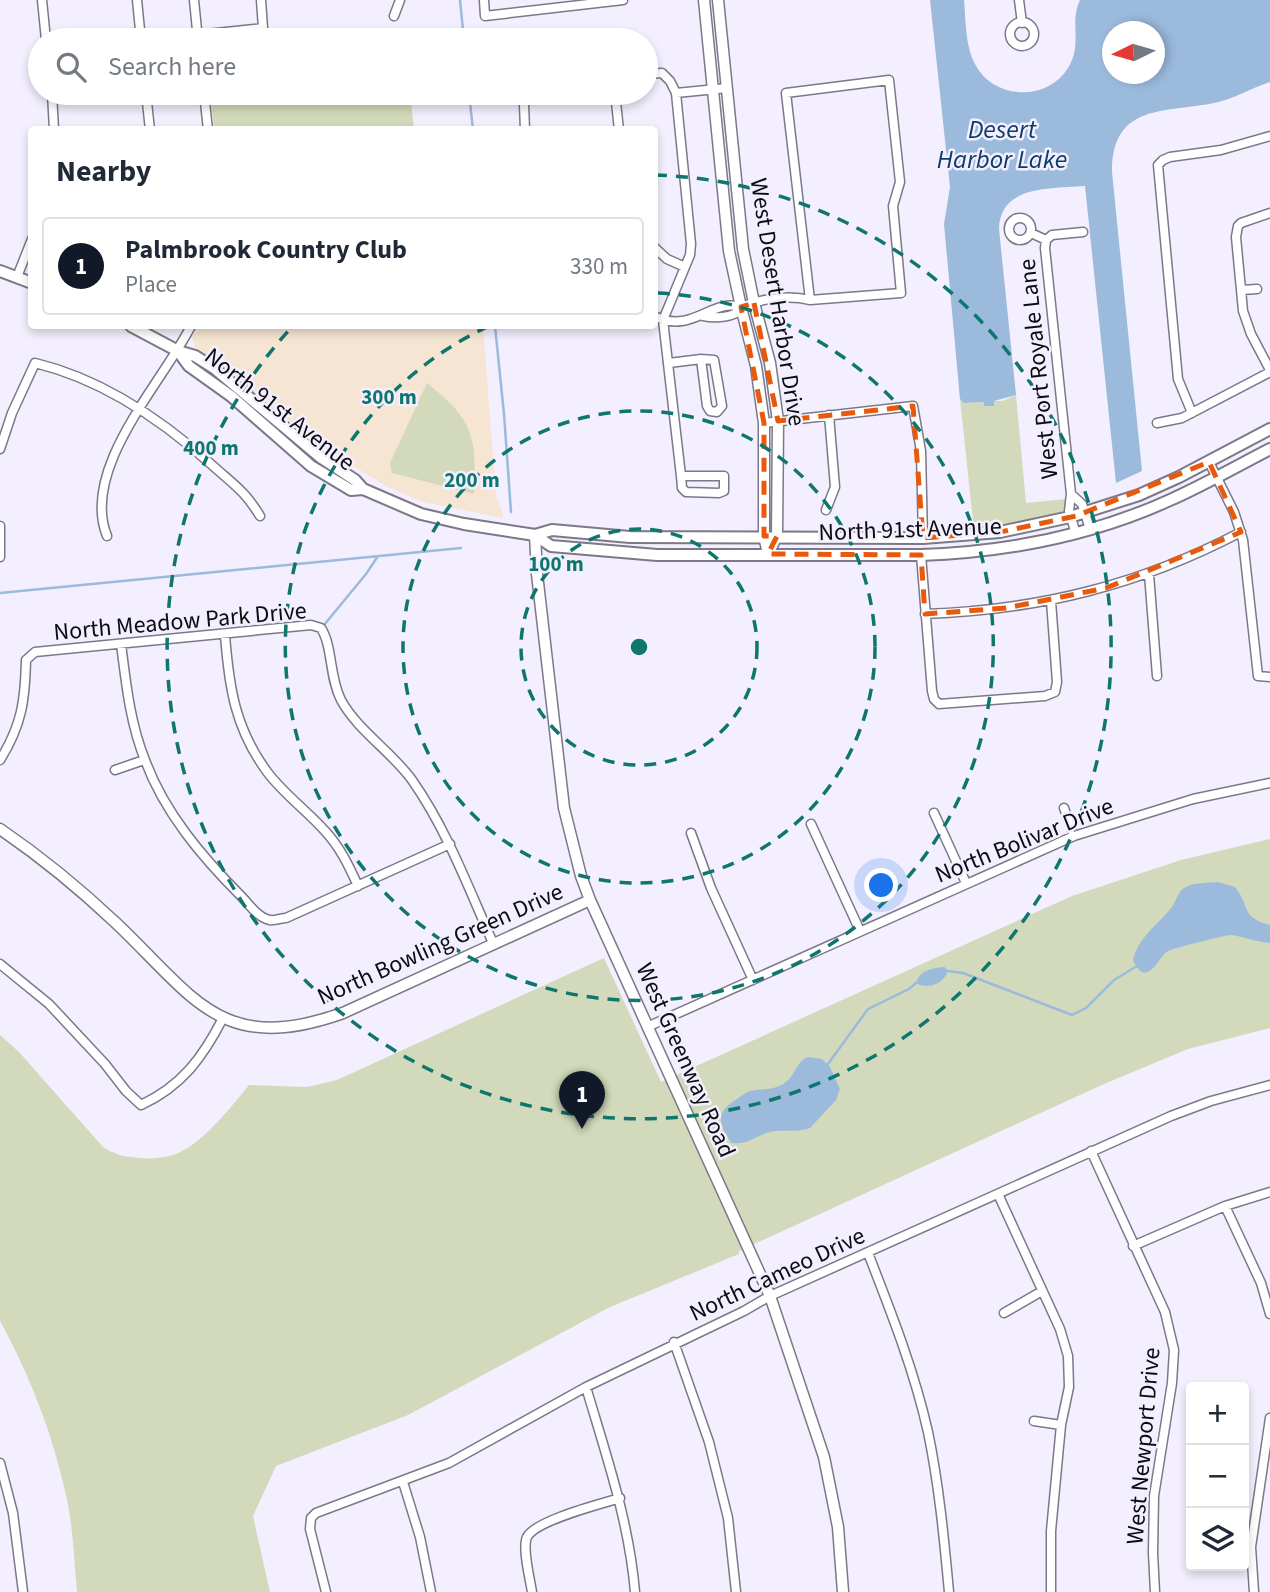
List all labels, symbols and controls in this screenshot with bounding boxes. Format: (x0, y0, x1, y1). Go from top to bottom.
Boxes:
north arrow (1102, 21, 1165, 84)
search box (28, 28, 658, 105)
icon: search (52, 48, 90, 86)
text: Search here (108, 48, 236, 85)
water label: Desert Harbor Lake (937, 111, 1067, 178)
text: Nearby (56, 150, 151, 193)
street label: West Desert Harbor Drive (741, 176, 814, 429)
text: Palmbrook Country Club (125, 231, 407, 268)
text: 1 (75, 250, 87, 283)
text: 330 m (570, 250, 628, 283)
street label: West Port Royale Lane (1010, 257, 1067, 481)
text: Place (125, 268, 177, 301)
street label: North 91st Avenue (197, 339, 363, 480)
text: 300 m (361, 382, 417, 412)
text: 400 m (183, 433, 239, 463)
text: 200 m (444, 465, 500, 495)
street label: North 91st Avenue (818, 509, 1002, 550)
text: 100 m (528, 549, 584, 579)
street label: North Meadow Park Drive (52, 593, 308, 650)
centre of rings (627, 635, 651, 659)
street label: North Bolivar Drive (930, 789, 1119, 892)
your location (864, 868, 898, 902)
street label: North Bowling Green Drive (312, 874, 569, 1015)
street label: West Greenway Road (627, 957, 744, 1163)
pin: 1 (559, 1071, 605, 1129)
street label: North Cameo Drive (684, 1218, 871, 1331)
street label: West Newport Drive (1117, 1346, 1170, 1546)
map controls (1186, 1382, 1249, 1571)
button: + (1186, 1382, 1249, 1445)
button: − (1186, 1445, 1249, 1508)
button: layers (1186, 1508, 1249, 1571)

